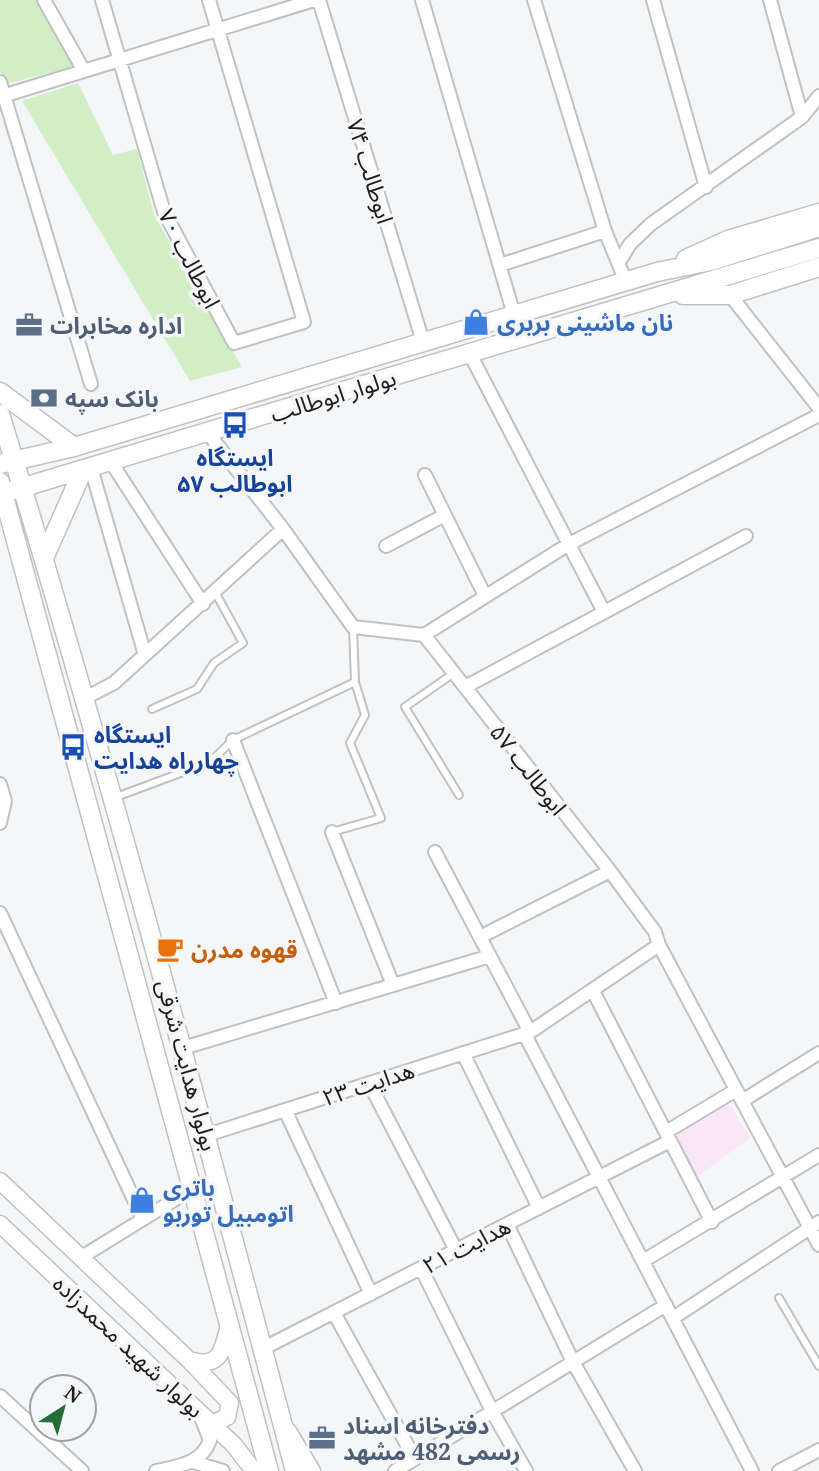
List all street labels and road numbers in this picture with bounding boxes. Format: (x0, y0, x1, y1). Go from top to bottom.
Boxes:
street label: ابوطالب ۷۴ (340, 115, 402, 227)
street label: ابوطالب ۷۰ (151, 203, 229, 313)
street label: بولوار ابوطالب (266, 361, 400, 429)
street label: ابوطالب ۵۷ (483, 717, 575, 821)
street label: بولوار هدایت شرقی (150, 976, 226, 1154)
street label: هدایت ۲۳ (318, 1053, 418, 1113)
street label: هدایت ۲۱ (416, 1209, 516, 1281)
street label: بولوار شهید محمدزاده (46, 1267, 212, 1425)

